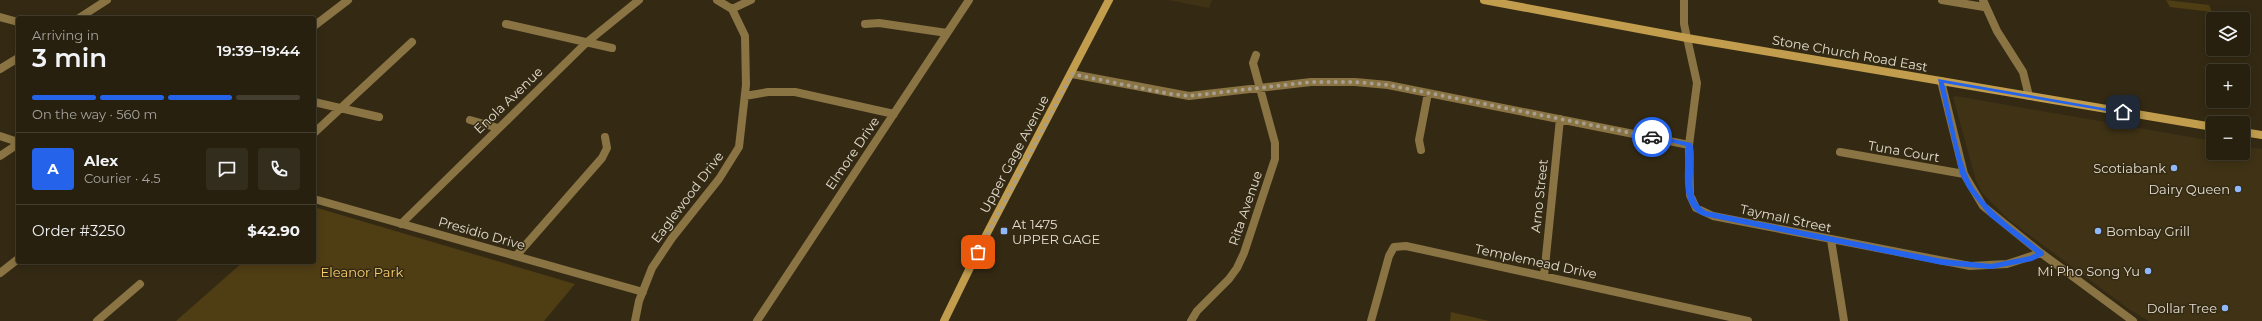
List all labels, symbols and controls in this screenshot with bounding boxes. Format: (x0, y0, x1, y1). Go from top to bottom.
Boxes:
map controls (2206, 12, 2250, 160)
button: layers (2206, 12, 2250, 56)
text: Arriving in (32, 27, 99, 43)
street label: Stone Church Road East (1771, 31, 1929, 75)
text: 19:39–19:44 (217, 41, 300, 60)
text: 3 min (32, 42, 107, 74)
street label: Enola Avenue (470, 63, 546, 137)
button: + (2206, 64, 2250, 108)
street label: Upper Gage Avenue (976, 92, 1052, 216)
pin (2106, 95, 2140, 129)
icon: home (2112, 101, 2134, 123)
text: On the way · 560 m (32, 106, 157, 122)
street label: Elmore Drive (822, 113, 882, 193)
button: − (2206, 116, 2250, 160)
courier (1632, 117, 1672, 157)
icon: car (1641, 126, 1663, 148)
street label: Tuna Court (1867, 137, 1941, 165)
button: chat (206, 148, 248, 190)
button: phone (258, 148, 300, 190)
street label: Eaglewood Drive (647, 148, 727, 246)
text: Alex (84, 151, 118, 170)
street label: Arno Street (1527, 158, 1551, 234)
text: A (47, 159, 59, 178)
place label: Scotiabank (2093, 160, 2166, 176)
marker: Scotiabank (2169, 163, 2179, 173)
street label: Rita Avenue (1225, 168, 1265, 247)
text: Courier · 4.5 (84, 170, 161, 186)
place label: Dairy Queen (2148, 181, 2230, 197)
marker: Dairy Queen (2233, 184, 2243, 194)
street label: Taymall Street (1739, 201, 1833, 235)
street label: Presidio Drive (437, 213, 527, 253)
place label: At 1475 UPPER GAGE (1012, 216, 1100, 247)
text: Order #3250 (32, 221, 125, 240)
text: $42.90 (247, 221, 300, 240)
place label: Bombay Grill (2106, 223, 2190, 239)
marker: At 1475 UPPER GAGE (999, 226, 1009, 236)
marker: Bombay Grill (2093, 226, 2103, 236)
pin (961, 235, 995, 269)
street label: Templemead Drive (1474, 240, 1598, 282)
icon: bag (967, 241, 989, 263)
place label: Mi Pho Song Yu (2037, 263, 2140, 279)
park label: Eleanor Park (321, 264, 404, 280)
marker: Mi Pho Song Yu (2143, 266, 2153, 276)
place label: Dollar Tree (2147, 300, 2217, 316)
marker: Dollar Tree (2220, 303, 2230, 313)

